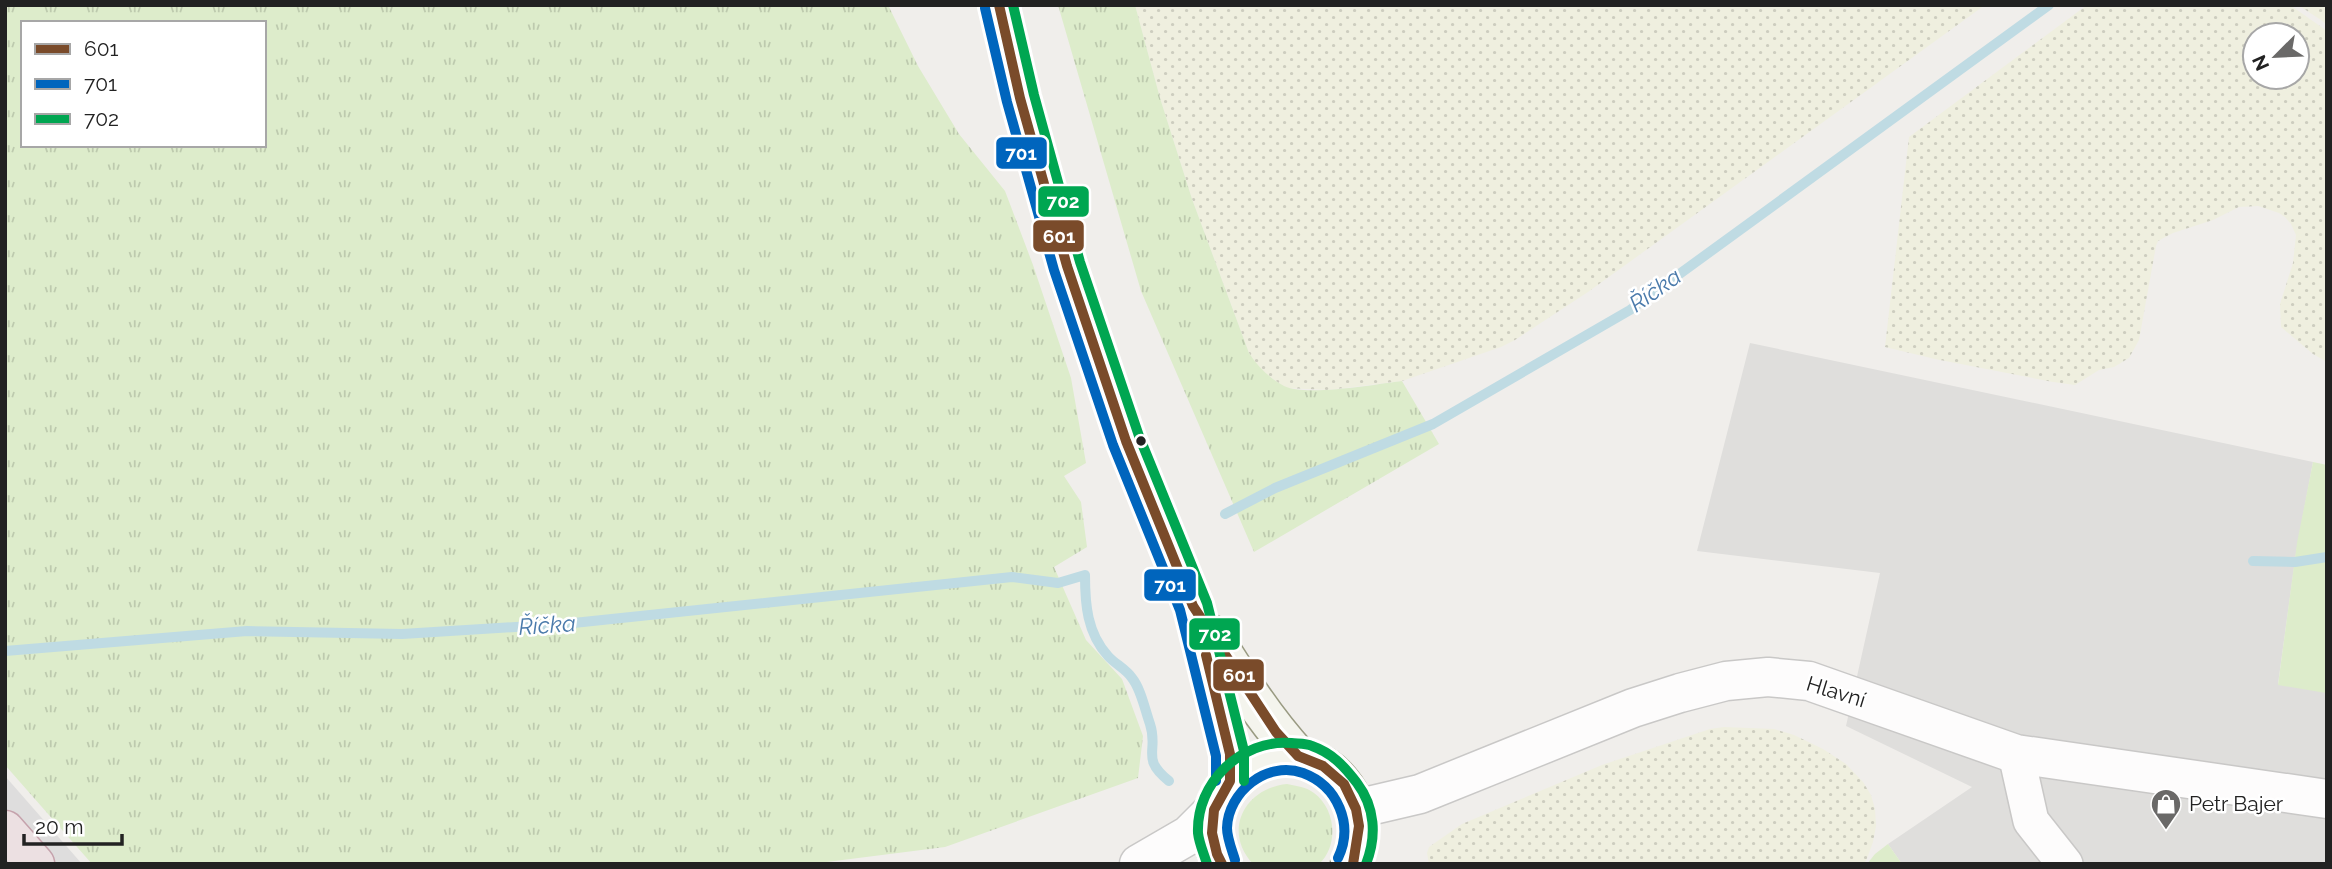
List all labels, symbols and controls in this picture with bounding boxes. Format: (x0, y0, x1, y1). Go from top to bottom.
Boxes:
legend (21, 21, 266, 147)
north arrow (2241, 21, 2311, 91)
text: 601 (84, 36, 119, 61)
text: N (2247, 52, 2273, 74)
text: 701 (84, 71, 117, 96)
text: 702 (84, 106, 119, 131)
line badge: 701 (995, 136, 1048, 170)
text: 701 (1005, 142, 1037, 164)
line badge: 702 (1037, 185, 1090, 218)
text: 702 (1046, 190, 1080, 212)
line badge: 601 (1032, 219, 1085, 253)
text: 601 (1043, 225, 1075, 247)
water label: Říčka (1624, 262, 1686, 317)
unlabelled marker (1134, 434, 1148, 448)
line badge: 701 (1143, 568, 1197, 602)
text: 701 (1154, 574, 1186, 596)
water label: Říčka (517, 609, 577, 640)
line badge: 702 (1188, 617, 1241, 651)
text: 702 (1198, 623, 1232, 645)
line badge: 601 (1212, 658, 1265, 692)
text: 601 (1223, 664, 1255, 686)
street label: Hlavní (1804, 671, 1869, 712)
shop icon: Petr Bajer (2149, 787, 2183, 831)
place label: Petr Bajer (2189, 791, 2284, 816)
scale bar (24, 802, 122, 846)
text: 20 m (35, 814, 83, 839)

